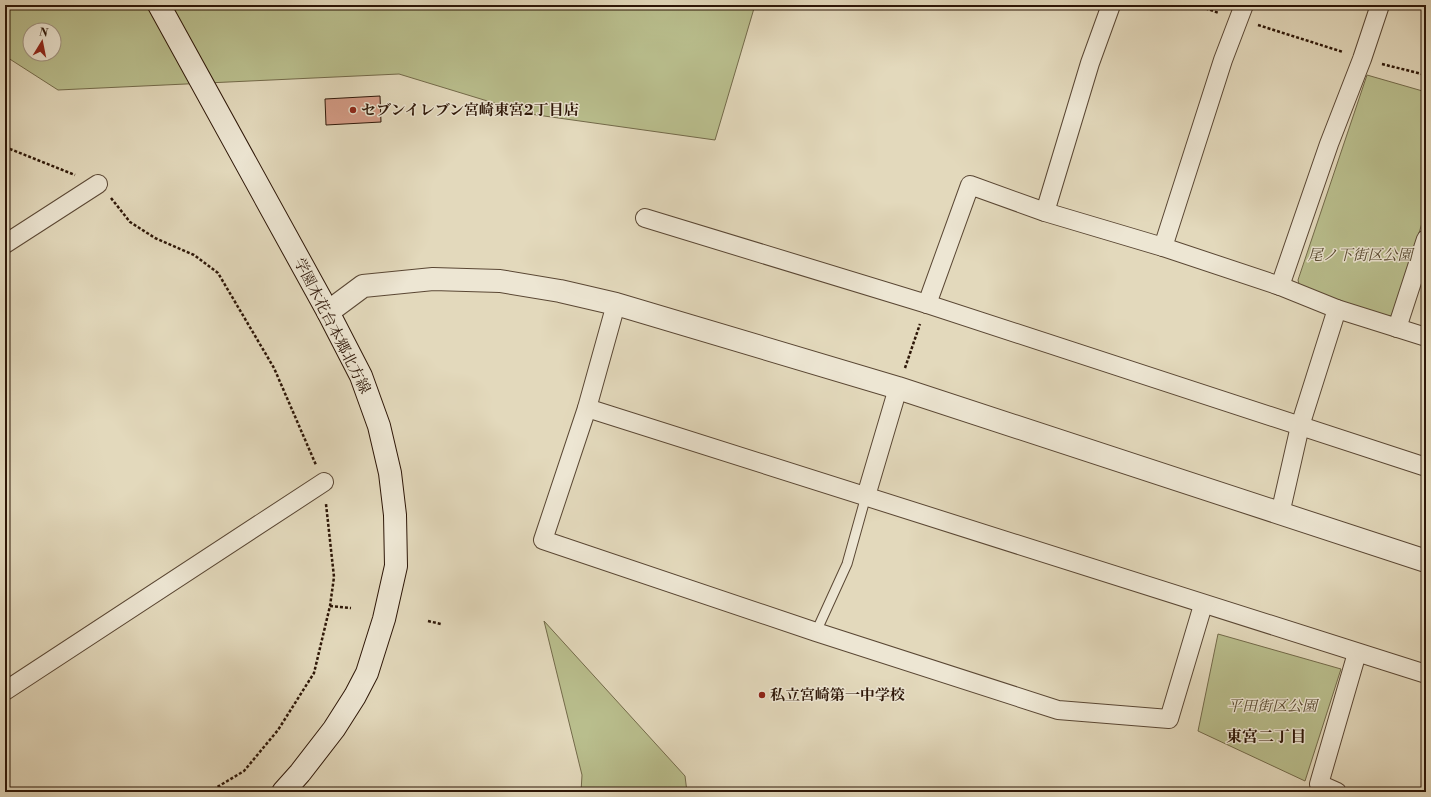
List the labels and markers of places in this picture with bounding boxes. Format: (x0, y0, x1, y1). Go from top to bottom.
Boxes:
place label: セブンイレブン宮崎東宮2丁目店 (361, 101, 578, 120)
marker: セブンイレブン宮崎東宮2丁目店 (348, 105, 358, 115)
place label: 私立宮崎第一中学校 (770, 686, 905, 705)
marker: 私立宮崎第一中学校 (757, 690, 767, 700)

